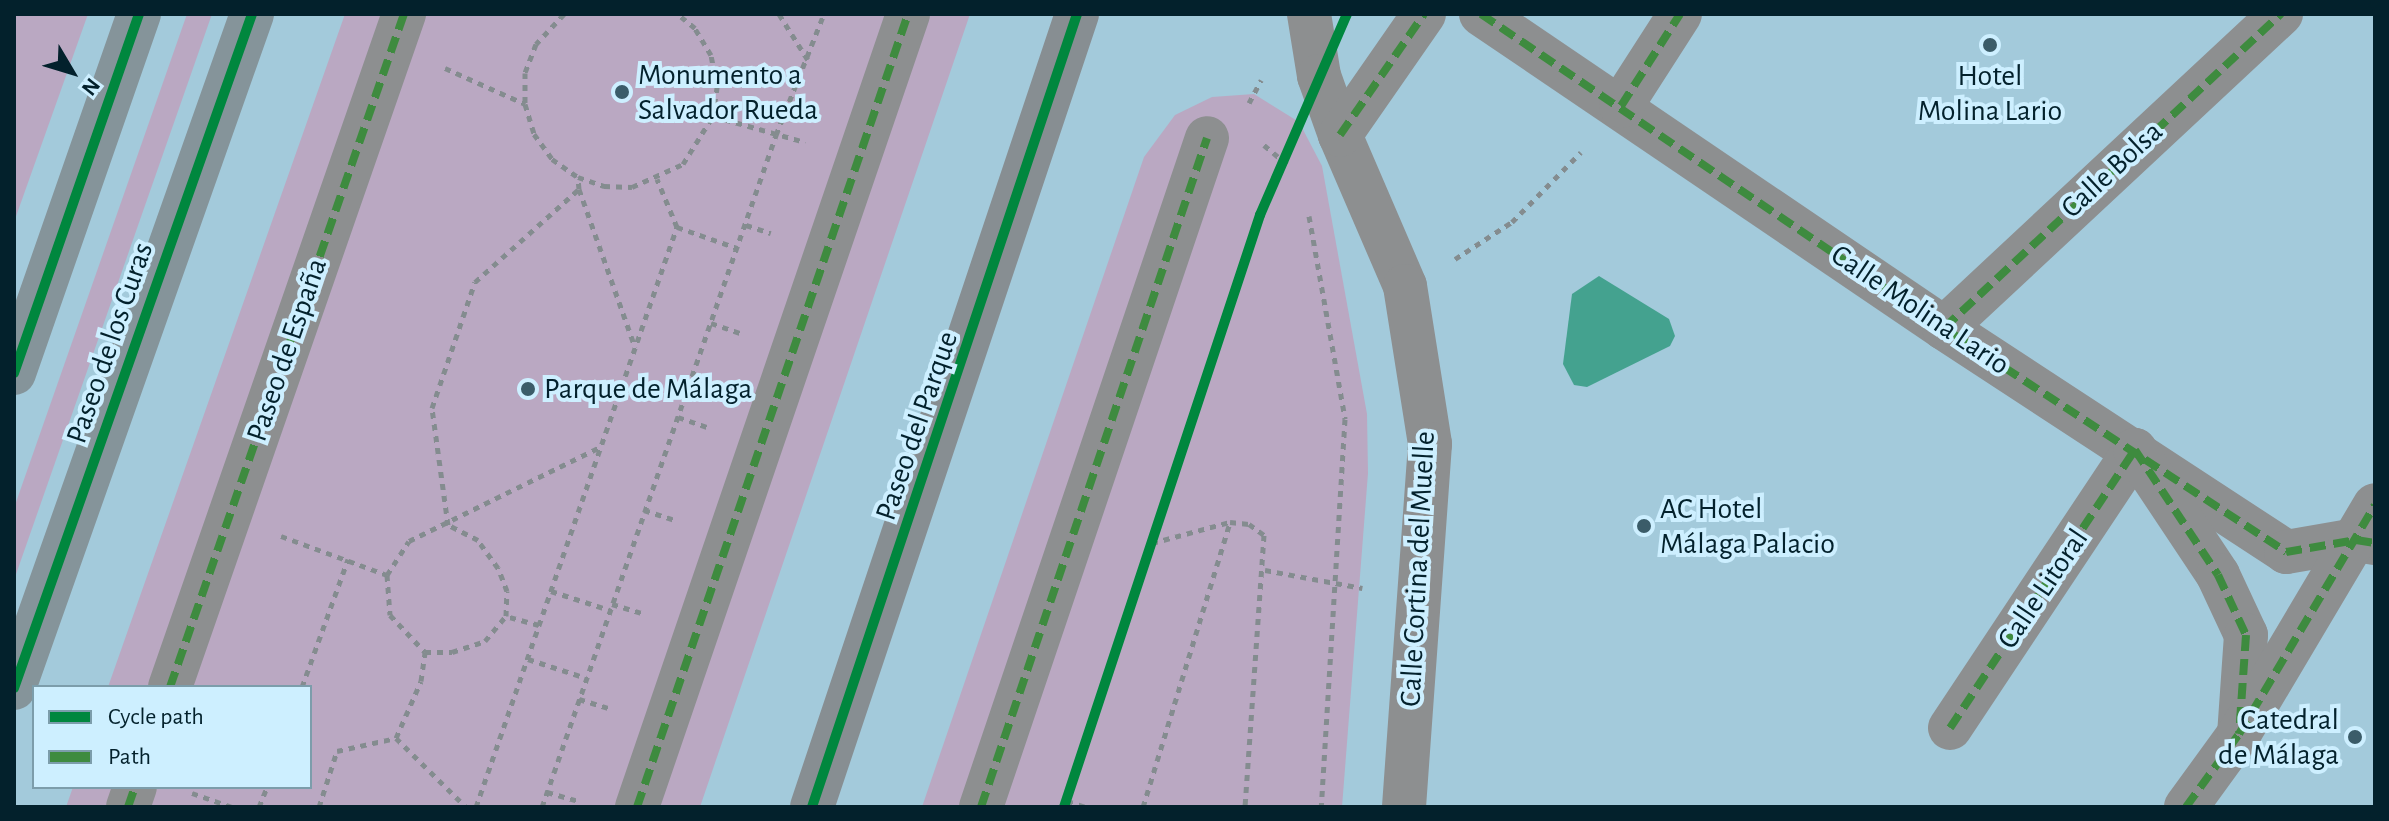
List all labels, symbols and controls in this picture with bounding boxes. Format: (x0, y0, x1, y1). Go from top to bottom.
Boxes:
north arrow (32, 32, 112, 112)
marker: Hotel Molina Lario (1981, 36, 1999, 54)
place label: Monumento a Salvador Rueda (638, 57, 818, 128)
place label: Hotel Molina Lario (1918, 58, 2062, 128)
text: N (78, 74, 104, 100)
marker: Monumento a Salvador Rueda (613, 83, 631, 101)
street label: Calle Bolsa (2054, 114, 2170, 226)
street label: Calle Molina Lario (1824, 237, 2016, 383)
street label: Paseo de los Curas (59, 238, 161, 448)
street label: Paseo de España (239, 254, 335, 446)
street label: Paseo del Parque (868, 327, 966, 525)
place label: Parque de Málaga (544, 371, 752, 407)
marker: Parque de Málaga (519, 380, 537, 398)
street label: Calle Cortina del Muelle (1393, 430, 1443, 708)
place label: AC Hotel Málaga Palacio (1660, 491, 1835, 562)
marker: AC Hotel Málaga Palacio (1635, 517, 1653, 535)
street label: Calle Litoral (1990, 522, 2096, 656)
legend (32, 685, 312, 789)
place label: Catedral de Málaga (2218, 702, 2339, 772)
text: Cycle path (108, 705, 204, 729)
marker: Catedral de Málaga (2346, 728, 2364, 746)
text: Path (108, 745, 151, 769)

